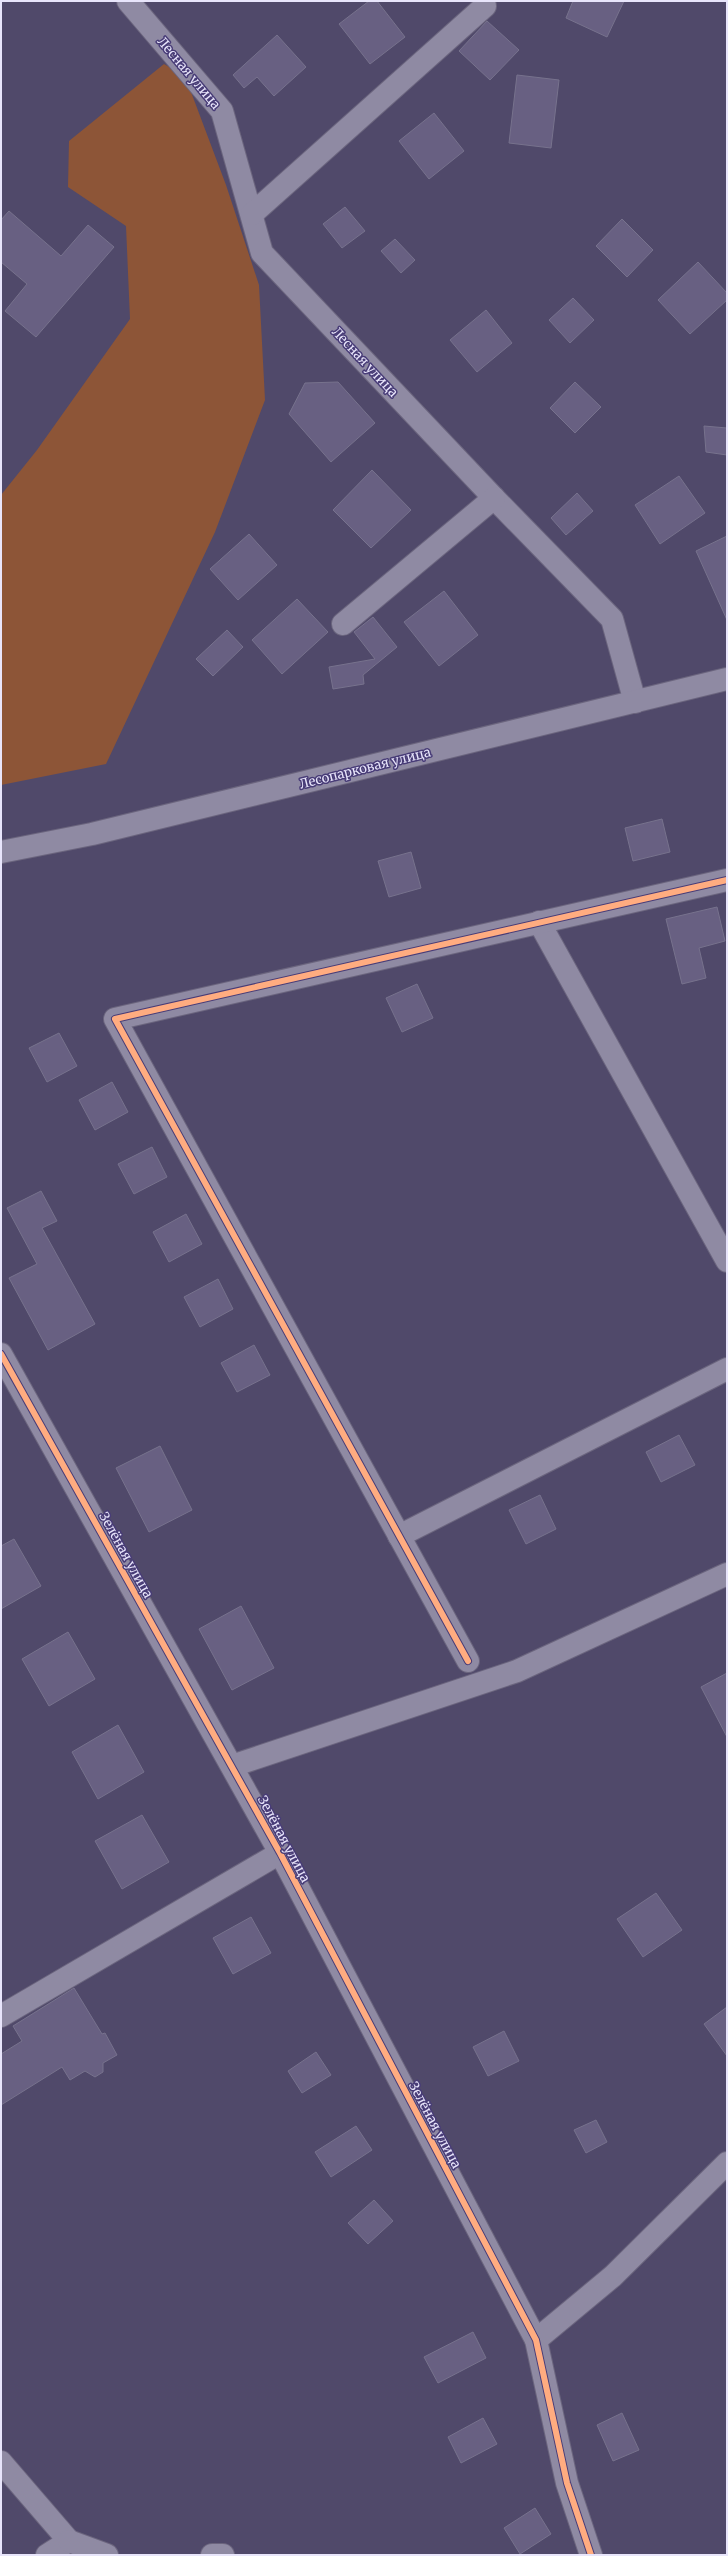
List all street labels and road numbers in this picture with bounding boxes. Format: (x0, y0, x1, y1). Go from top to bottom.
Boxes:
street label: Лесная улица (154, 33, 224, 113)
street label: Лесная улица (328, 324, 402, 401)
street label: Лесопарковая улица (298, 743, 432, 793)
street label: Зелёная улица (95, 1509, 157, 1601)
street label: Зелёная улица (254, 1793, 314, 1885)
street label: Зелёная улица (405, 2079, 465, 2171)

